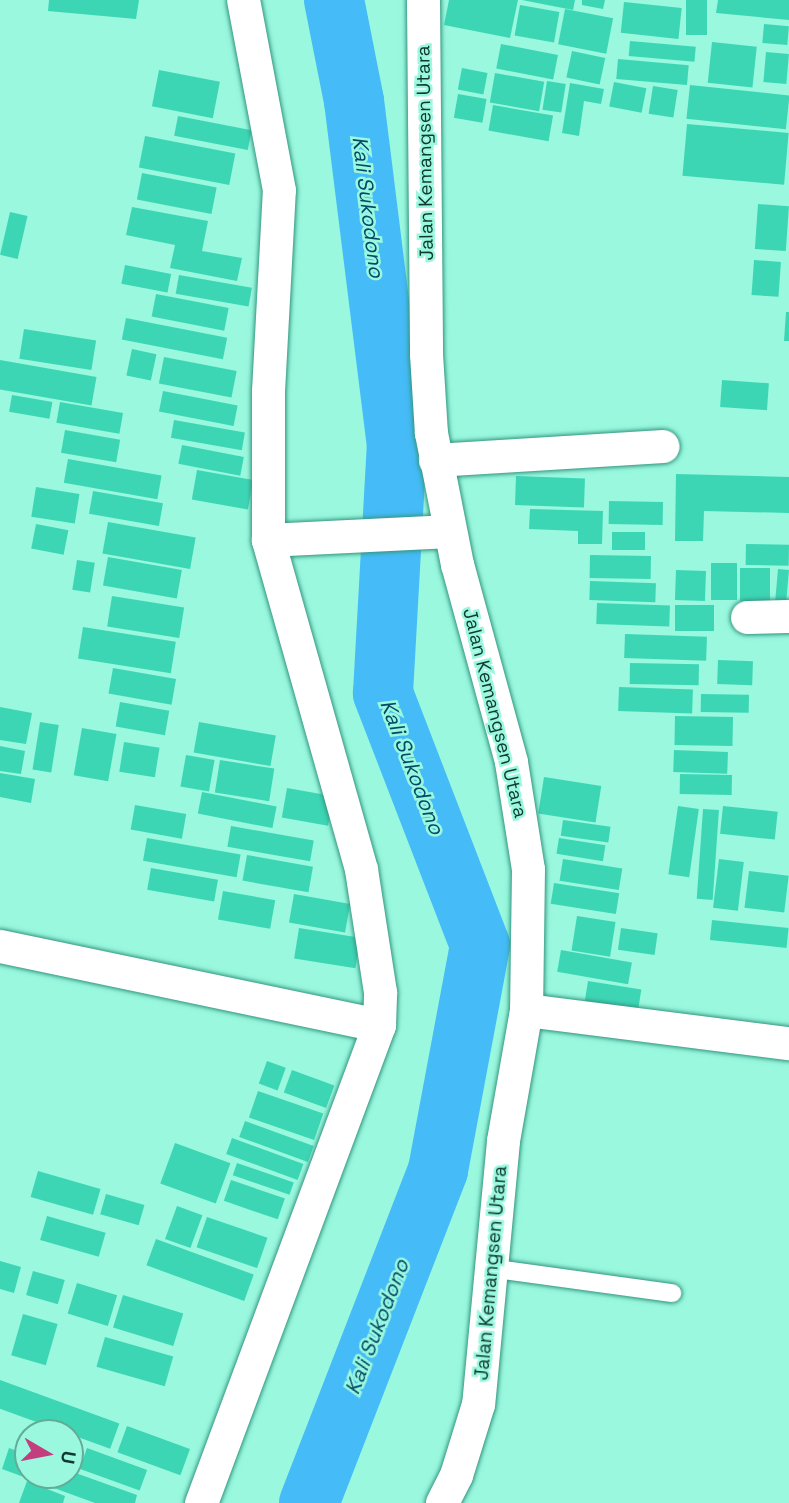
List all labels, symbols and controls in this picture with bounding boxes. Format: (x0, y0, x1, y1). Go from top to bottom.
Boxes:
street label: Jalan Kemangsen Utara (412, 45, 438, 261)
water label: Kali Sukodono (347, 135, 389, 279)
street label: Jalan Kemangsen Utara (458, 606, 532, 820)
water label: Kali Sukodono (375, 696, 449, 838)
street label: Jalan Kemangsen Utara (470, 1165, 512, 1381)
water label: Kali Sukodono (340, 1256, 414, 1398)
north arrow (14, 1419, 84, 1489)
text: U (55, 1449, 82, 1466)

